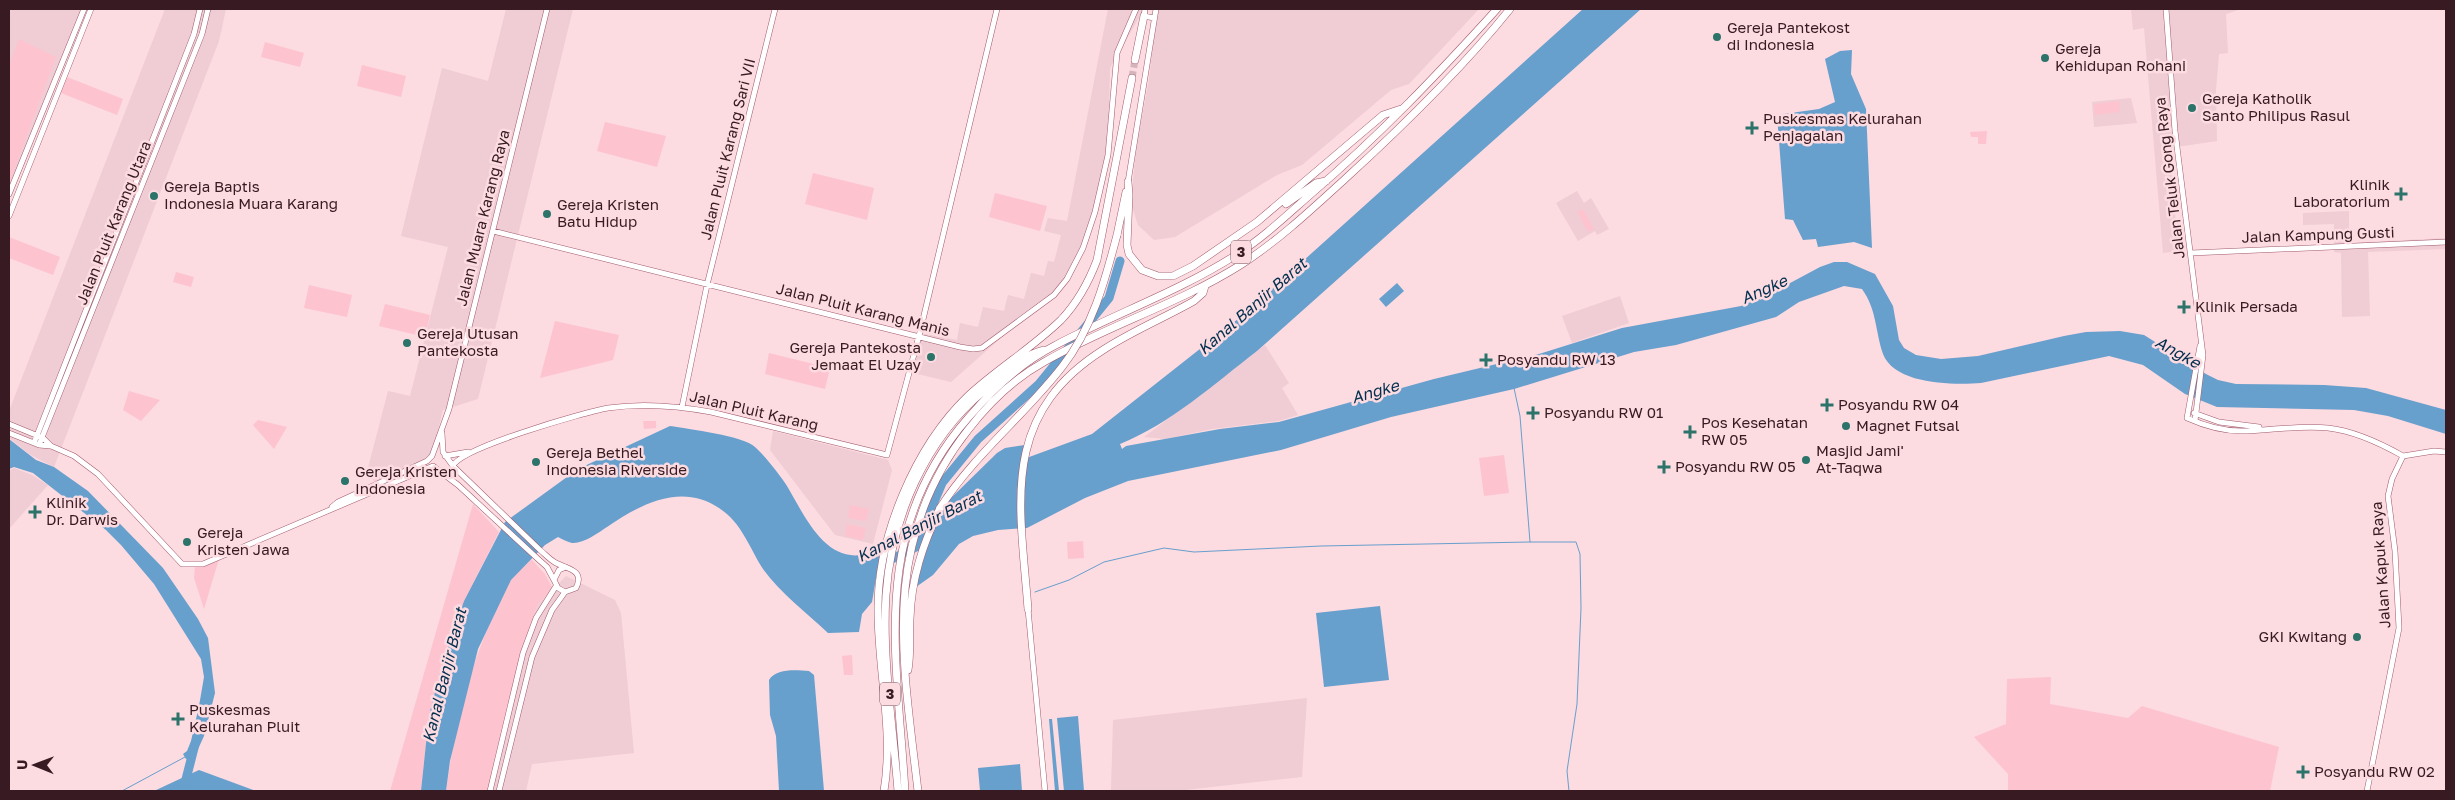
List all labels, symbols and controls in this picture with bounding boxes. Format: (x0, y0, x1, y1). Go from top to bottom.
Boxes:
place label: Gereja Pantekost di Indonesia (1727, 18, 1850, 53)
marker: Gereja Pantekost di Indonesia (1711, 31, 1723, 43)
place label: Gereja Kehidupan Rohani (2055, 39, 2186, 74)
marker: Gereja Kehidupan Rohani (2039, 52, 2051, 64)
street label: Jalan Pluit Karang Sari VII (696, 56, 758, 242)
place label: Gereja Katholik Santo Philipus Rasul (2202, 89, 2350, 124)
street label: Jalan Teluk Gong Raya (2150, 97, 2188, 260)
marker: Gereja Katholik Santo Philipus Rasul (2186, 102, 2198, 114)
place label: Puskesmas Kelurahan Penjagalan (1763, 109, 1922, 144)
marker: Puskesmas Kelurahan Penjagalan (1745, 121, 1759, 135)
street label: Jalan Muara Karang Raya (451, 128, 513, 308)
street label: Jalan Pluit Karang Utara (72, 138, 154, 307)
place label: Klinik Laboratorium (2293, 175, 2391, 210)
place label: Gereja Baptis Indonesia Muara Karang (164, 177, 338, 212)
marker: Klinik Laboratorium (2394, 187, 2408, 201)
marker: Gereja Baptis Indonesia Muara Karang (148, 190, 160, 202)
place label: Gereja Kristen Batu Hidup (557, 195, 659, 230)
marker: Gereja Kristen Batu Hidup (541, 208, 553, 220)
street label: Jalan Kampung Gusti (2241, 222, 2395, 246)
road number: 3 (1231, 240, 1251, 264)
water label: Kanal Banjir Barat (1194, 252, 1312, 359)
water label: Angke (1738, 269, 1792, 308)
street label: Jalan Pluit Karang Manis (775, 279, 952, 339)
place label: Klinik Persada (2195, 297, 2298, 315)
marker: Klinik Persada (2177, 300, 2191, 314)
place label: Gereja Utusan Pantekosta (417, 324, 519, 359)
water label: Angke (2152, 332, 2206, 373)
marker: Gereja Utusan Pantekosta (401, 337, 413, 349)
place label: Gereja Pantekosta Jemaat El Uzay (790, 338, 922, 373)
place label: Posyandu RW 13 (1497, 350, 1616, 368)
marker: Gereja Pantekosta Jemaat El Uzay (925, 351, 937, 363)
marker: Posyandu RW 13 (1479, 353, 1493, 367)
water label: Angke (1349, 374, 1403, 407)
street label: Jalan Pluit Karang (688, 386, 820, 434)
place label: Posyandu RW 04 (1838, 395, 1959, 413)
marker: Posyandu RW 04 (1820, 398, 1834, 412)
place label: Posyandu RW 01 (1544, 403, 1663, 421)
marker: Posyandu RW 01 (1526, 406, 1540, 420)
place label: Pos Kesehatan RW 05 (1701, 413, 1808, 448)
place label: Magnet Futsal (1856, 416, 1960, 434)
marker: Magnet Futsal (1840, 420, 1852, 432)
marker: Pos Kesehatan RW 05 (1683, 425, 1697, 439)
place label: Masjid Jami' At-Taqwa (1816, 441, 1904, 476)
place label: Gereja Bethel Indonesia Riverside (546, 443, 687, 478)
marker: Masjid Jami' At-Taqwa (1800, 454, 1812, 466)
marker: Gereja Bethel Indonesia Riverside (530, 456, 542, 468)
place label: Posyandu RW 05 (1675, 457, 1796, 475)
marker: Posyandu RW 05 (1657, 460, 1671, 474)
place label: Gereja Kristen Indonesia (355, 462, 457, 497)
marker: Gereja Kristen Indonesia (339, 475, 351, 487)
water label: Kanal Banjir Barat (853, 485, 986, 566)
place label: Klinik Dr. Darwis (46, 493, 118, 528)
street label: Jalan Kapuk Raya (2367, 501, 2393, 629)
marker: Klinik Dr. Darwis (28, 505, 42, 519)
place label: Gereja Kristen Jawa (197, 523, 290, 558)
marker: Gereja Kristen Jawa (181, 536, 193, 548)
water label: Kanal Banjir Barat (418, 604, 471, 744)
place label: GKI Kwitang (2259, 627, 2347, 645)
marker: GKI Kwitang (2351, 631, 2363, 643)
road number: 3 (880, 682, 900, 706)
place label: Puskesmas Kelurahan Pluit (189, 700, 300, 735)
marker: Puskesmas Kelurahan Pluit (171, 712, 185, 726)
north arrow (10, 740, 60, 790)
text: U (13, 759, 30, 770)
place label: Posyandu RW 02 (2314, 762, 2435, 780)
marker: Posyandu RW 02 (2296, 765, 2310, 779)

